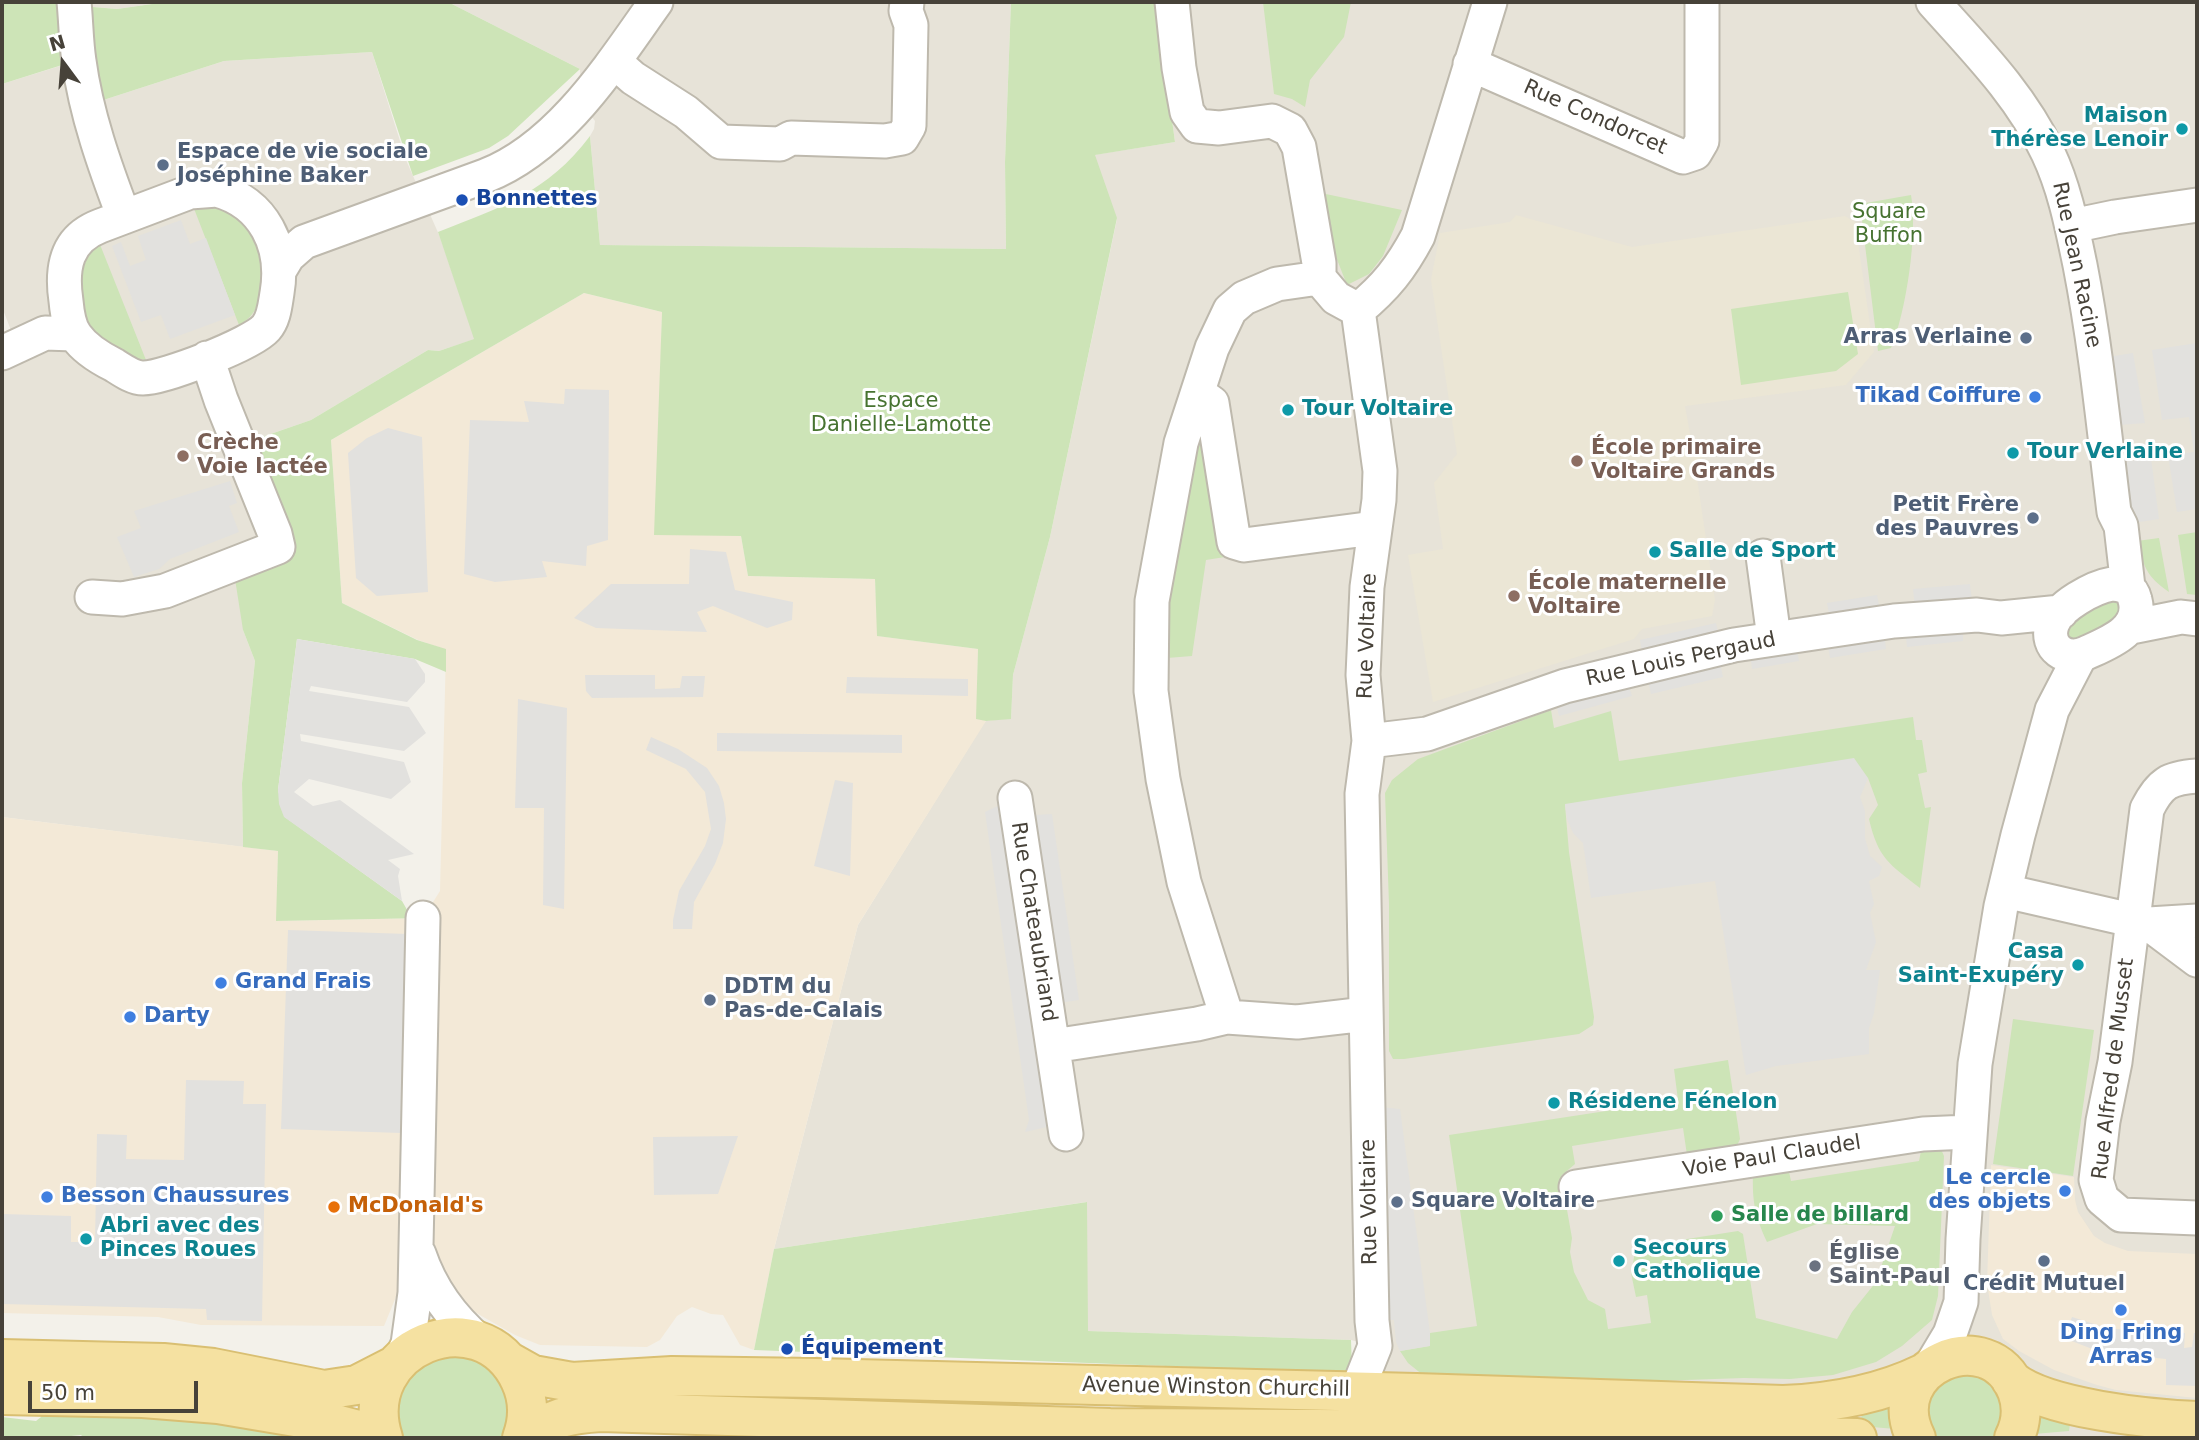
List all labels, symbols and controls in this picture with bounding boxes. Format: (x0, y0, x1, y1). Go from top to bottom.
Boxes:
north arrow (28, 28, 98, 98)
text: N (47, 30, 68, 56)
street label: Rue Condorcet (1519, 75, 1671, 161)
place label: Maison Thérèse Lenoir (1991, 104, 2168, 154)
marker: Maison Thérèse Lenoir (2174, 121, 2190, 137)
place label: Espace de vie sociale Joséphine Baker (177, 140, 428, 190)
marker: Espace de vie sociale Joséphine Baker (155, 157, 171, 173)
street label: Rue Jean Racine (2046, 180, 2106, 350)
place label: Bonnettes (476, 187, 597, 213)
marker: Bonnettes (454, 192, 470, 208)
park label: Square Buffon (1852, 200, 1926, 250)
place label: Arras Verlaine (1844, 325, 2012, 351)
marker: Arras Verlaine (2018, 330, 2034, 346)
place label: Tikad Coiffure (1855, 384, 2021, 410)
park label: Espace Danielle-Lamotte (811, 389, 991, 439)
marker: Tikad Coiffure (2027, 389, 2043, 405)
place label: Tour Voltaire (1302, 397, 1453, 423)
marker: Tour Voltaire (1280, 402, 1296, 418)
place label: Crèche Voie lactée (197, 431, 328, 481)
place label: École primaire Voltaire Grands (1591, 436, 1775, 486)
place label: Tour Verlaine (2027, 440, 2183, 466)
marker: Tour Verlaine (2005, 445, 2021, 461)
marker: Crèche Voie lactée (175, 448, 191, 464)
marker: École primaire Voltaire Grands (1569, 453, 1585, 469)
place label: Petit Frère des Pauvres (1875, 493, 2019, 543)
marker: Petit Frère des Pauvres (2025, 510, 2041, 526)
place label: Salle de Sport (1669, 539, 1836, 565)
marker: Salle de Sport (1647, 544, 1663, 560)
place label: École maternelle Voltaire (1528, 571, 1726, 621)
street label: Rue Voltaire (1353, 573, 1383, 699)
marker: École maternelle Voltaire (1506, 588, 1522, 604)
street label: Rue Louis Pergaud (1584, 628, 1778, 692)
street label: Rue Chateaubriand (1005, 820, 1061, 1024)
place label: Casa Saint-Exupéry (1898, 940, 2064, 990)
marker: Casa Saint-Exupéry (2070, 957, 2086, 973)
street label: Rue Alfred de Musset (2088, 957, 2140, 1181)
place label: Grand Frais (235, 970, 371, 996)
marker: Grand Frais (213, 975, 229, 991)
place label: DDTM du Pas-de-Calais (724, 975, 883, 1025)
marker: DDTM du Pas-de-Calais (702, 992, 718, 1008)
place label: Darty (144, 1004, 210, 1030)
marker: Darty (122, 1009, 138, 1025)
place label: Résidene Fénelon (1568, 1090, 1777, 1116)
marker: Résidene Fénelon (1546, 1095, 1562, 1111)
street label: Voie Paul Claudel (1681, 1130, 1863, 1184)
street label: Rue Voltaire (1356, 1139, 1384, 1265)
place label: Le cercle des objets (1928, 1166, 2051, 1216)
marker: Le cercle des objets (2057, 1183, 2073, 1199)
place label: Besson Chaussures (61, 1184, 289, 1210)
marker: Besson Chaussures (39, 1189, 55, 1205)
place label: Square Voltaire (1411, 1189, 1595, 1215)
place label: McDonald's (348, 1194, 483, 1220)
marker: Square Voltaire (1389, 1194, 1405, 1210)
marker: McDonald's (326, 1199, 342, 1215)
place label: Salle de billard (1731, 1203, 1909, 1229)
marker: Salle de billard (1709, 1208, 1725, 1224)
place label: Abri avec des Pinces Roues (100, 1214, 260, 1264)
marker: Abri avec des Pinces Roues (78, 1231, 94, 1247)
place label: Secours Catholique (1633, 1236, 1761, 1286)
place label: Église Saint-Paul (1829, 1241, 1950, 1291)
marker: Secours Catholique (1611, 1253, 1627, 1269)
marker: Crédit Mutuel (2036, 1253, 2052, 1269)
marker: Église Saint-Paul (1807, 1258, 1823, 1274)
place label: Crédit Mutuel (1963, 1272, 2125, 1298)
marker: Ding Fring Arras (2113, 1302, 2129, 1318)
place label: Ding Fring Arras (2060, 1321, 2182, 1371)
place label: Équipement (801, 1336, 943, 1362)
marker: Équipement (779, 1341, 795, 1357)
scale bar (32, 1366, 201, 1410)
street label: Avenue Winston Churchill (1082, 1373, 1350, 1403)
text: 50 m (41, 1381, 95, 1405)

